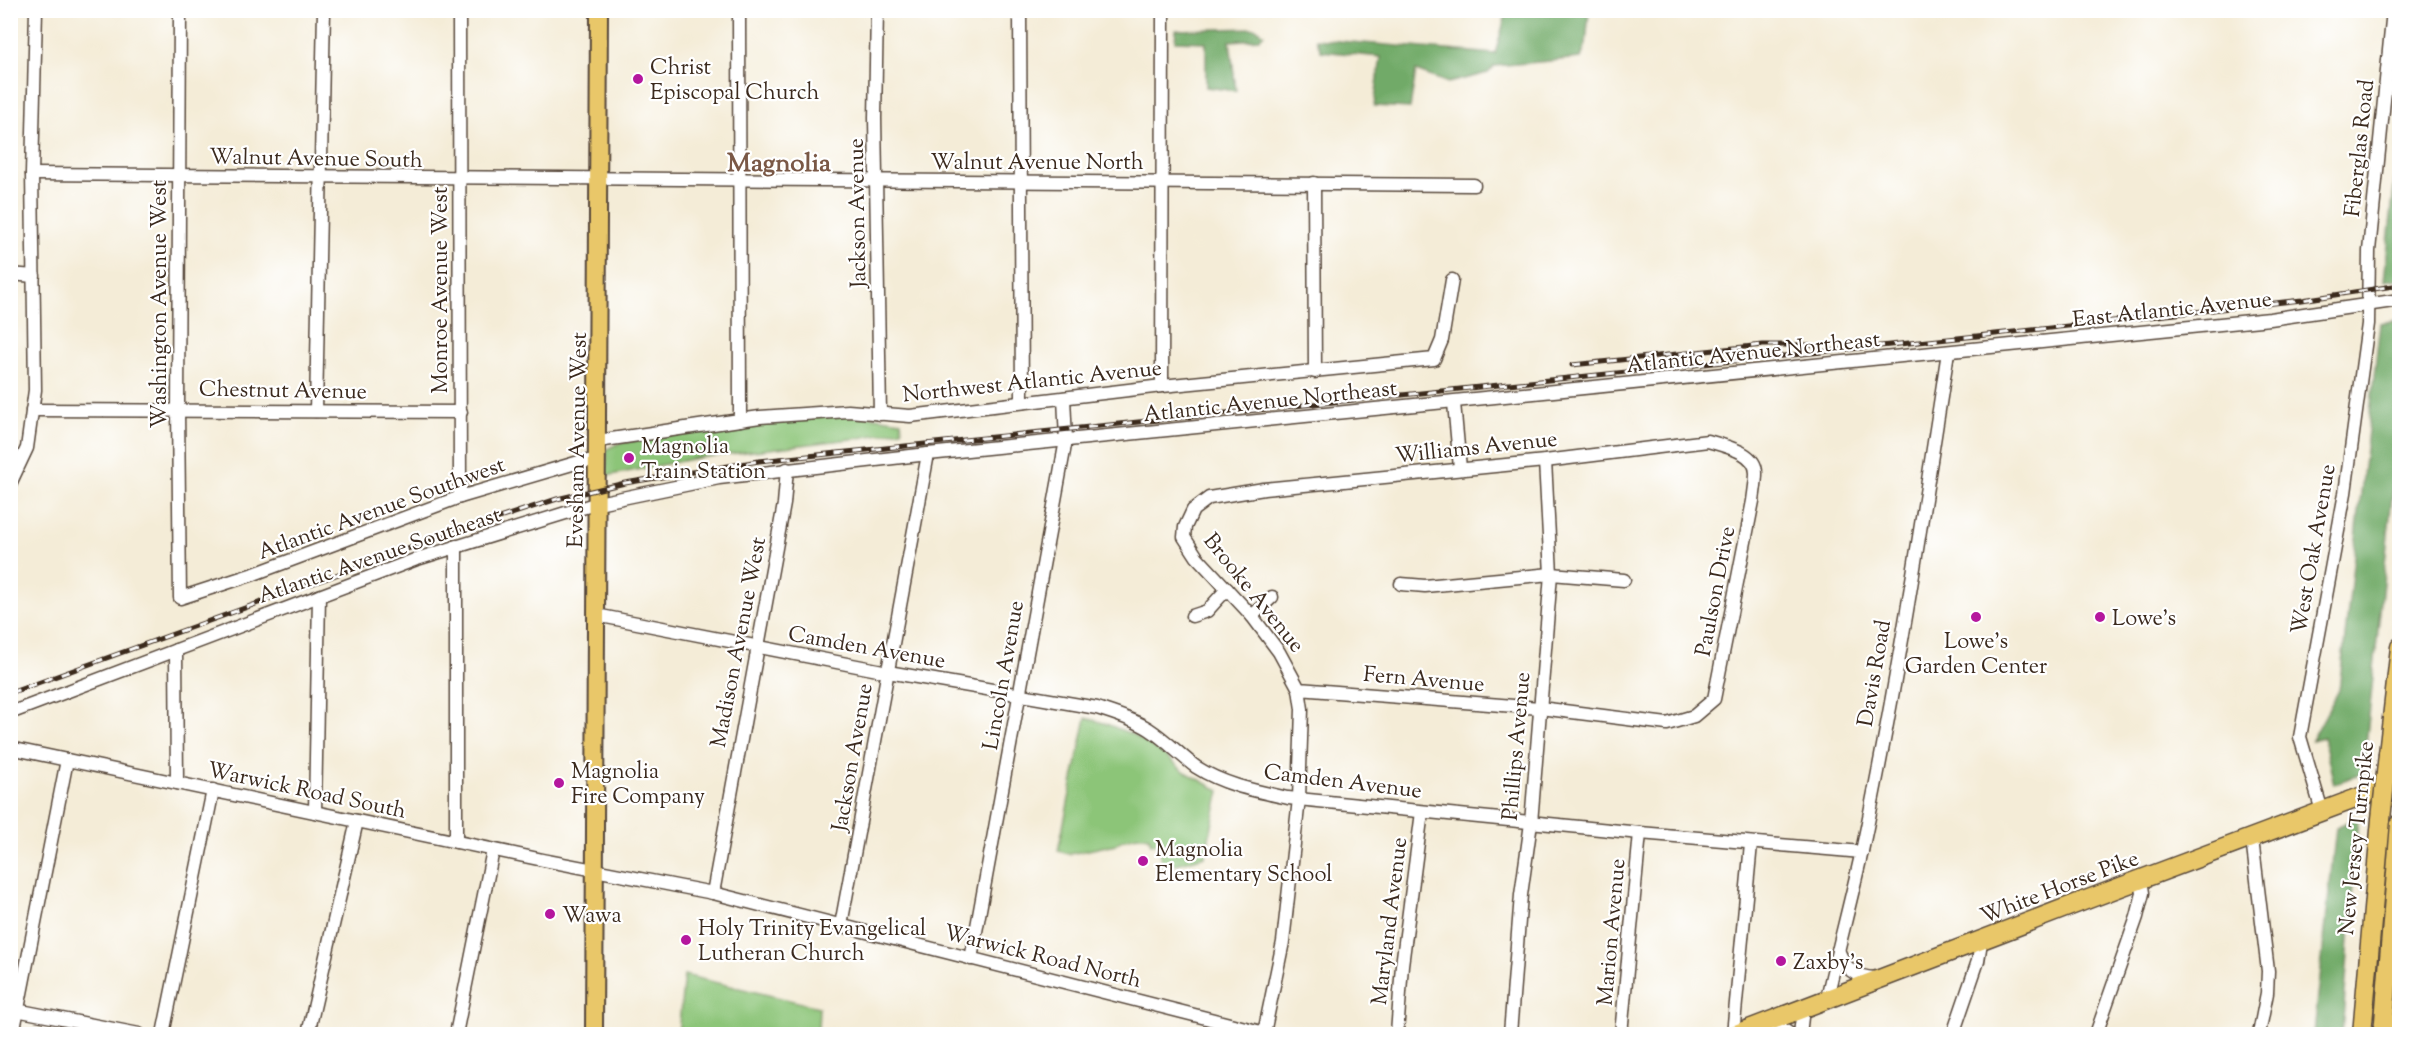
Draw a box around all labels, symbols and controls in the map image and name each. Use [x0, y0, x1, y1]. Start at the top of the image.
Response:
place label: Christ Episcopal Church [650, 53, 820, 110]
marker: Christ Episcopal Church [631, 72, 645, 86]
street label: Fiberglas Road [2338, 78, 2384, 219]
street label: Jackson Avenue [842, 138, 876, 289]
street label: Walnut Avenue South [209, 142, 423, 178]
district label: Magnolia [727, 146, 831, 183]
street label: Walnut Avenue North [930, 148, 1144, 180]
street label: Washington Avenue West [145, 179, 177, 428]
street label: Monroe Avenue West [426, 186, 458, 393]
street label: East Atlantic Avenue [2071, 285, 2274, 337]
street label: Atlantic Avenue Northeast [1625, 325, 1882, 383]
street label: Evesham Avenue West [561, 331, 597, 548]
street label: Northwest Atlantic Avenue [901, 353, 1164, 413]
street label: Atlantic Avenue Northeast [1142, 374, 1399, 432]
street label: Chestnut Avenue [199, 375, 367, 409]
street label: Williams Avenue [1394, 425, 1559, 473]
place label: Magnolia Train Station [641, 432, 766, 489]
street label: Atlantic Avenue Southwest [254, 450, 511, 569]
marker: Magnolia Train Station [622, 451, 636, 465]
street label: West Oak Avenue [2284, 462, 2346, 637]
street label: Atlantic Avenue Southeast [254, 500, 506, 614]
street label: Paulson Drive [1689, 524, 1745, 659]
street label: Brooke Avenue [1194, 527, 1311, 661]
street label: Madison Avenue West [704, 534, 776, 751]
street label: Lincoln Avenue [976, 598, 1034, 753]
place label: Lowe's [2112, 604, 2176, 636]
marker: Lowe's Garden Center [1969, 610, 1983, 624]
marker: Lowe's [2093, 610, 2107, 624]
street label: Davis Road [1851, 618, 1901, 729]
street label: Camden Avenue [785, 619, 948, 679]
place label: Lowe's Garden Center [1905, 627, 2047, 684]
street label: Fern Avenue [1362, 660, 1486, 702]
street label: Phillips Avenue [1496, 671, 1540, 822]
street label: Jackson Avenue [825, 681, 883, 835]
street label: New Jersey Turnpike [2332, 740, 2384, 937]
street label: Warwick Road South [204, 755, 409, 829]
place label: Magnolia Fire Company [571, 757, 705, 814]
street label: Camden Avenue [1262, 757, 1424, 809]
marker: Magnolia Fire Company [552, 776, 566, 790]
place label: Magnolia Elementary School [1155, 835, 1332, 892]
street label: Maryland Avenue [1365, 836, 1417, 1007]
street label: White Horse Pike [1976, 844, 2144, 934]
marker: Magnolia Elementary School [1136, 854, 1150, 868]
street label: Marion Avenue [1591, 857, 1635, 1007]
place label: Wawa [562, 901, 622, 933]
marker: Wawa [543, 907, 557, 921]
place label: Holy Trinity Evangelical Lutheran Church [698, 914, 926, 971]
street label: Warwick Road North [940, 918, 1144, 998]
marker: Holy Trinity Evangelical Lutheran Church [679, 933, 693, 947]
place label: Zaxby's [1793, 948, 1864, 980]
marker: Zaxby's [1774, 954, 1788, 968]

